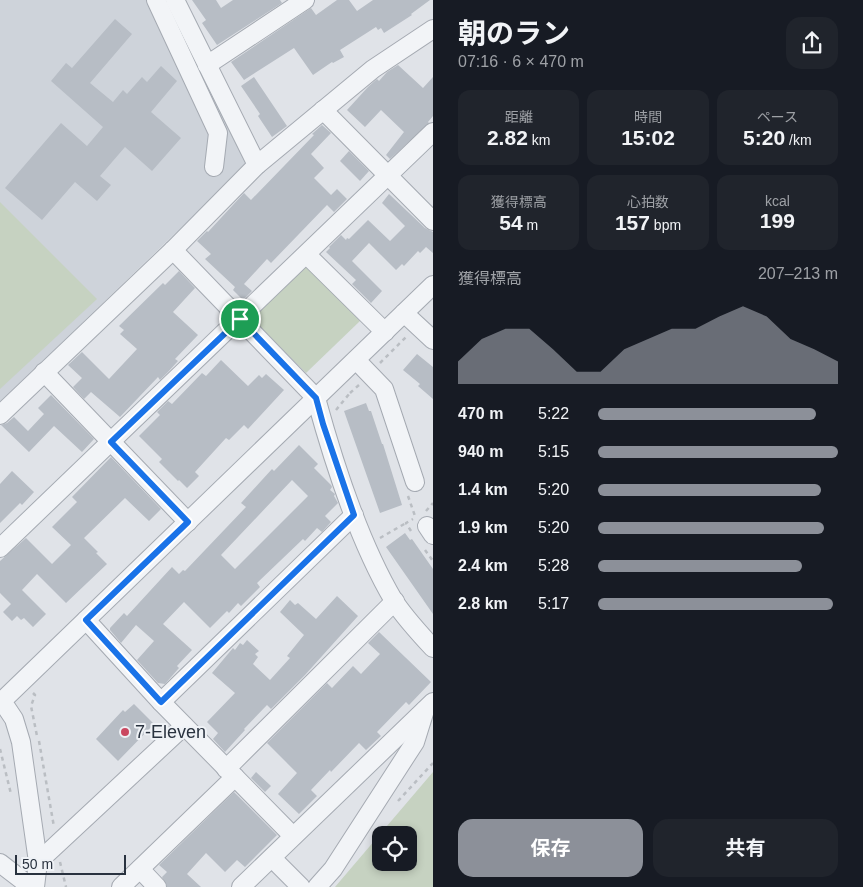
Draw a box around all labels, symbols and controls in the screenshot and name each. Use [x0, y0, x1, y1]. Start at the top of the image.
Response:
button: share [786, 17, 838, 69]
text: 朝のラン [458, 18, 570, 49]
text: 07:16 · 6 × 470 m [458, 53, 584, 70]
text: 距離 [505, 109, 533, 125]
text: 時間 [634, 109, 662, 125]
text: ペース [757, 109, 798, 125]
text: 2.82 [487, 126, 528, 149]
text: 15:02 [621, 126, 675, 149]
text: 5:20 [743, 126, 785, 149]
text: km [528, 132, 550, 148]
text: /km [785, 132, 812, 148]
text: kcal [765, 193, 790, 209]
text: 獲得標高 [491, 194, 547, 210]
text: 心拍数 [627, 194, 669, 210]
text: 199 [760, 209, 795, 232]
text: 54 [499, 211, 523, 234]
text: 157 [615, 211, 650, 234]
text: m [523, 217, 538, 233]
text: bpm [650, 217, 681, 233]
text: 207–213 m [758, 265, 838, 282]
text: 獲得標高 [458, 270, 522, 287]
pin [219, 298, 261, 340]
icon: arrive [226, 305, 254, 333]
text: 470 m [458, 405, 503, 422]
text: 5:22 [538, 405, 569, 422]
text: 940 m [458, 443, 503, 460]
text: 5:15 [538, 443, 569, 460]
text: 1.4 km [458, 481, 508, 498]
text: 5:20 [538, 481, 569, 498]
text: 1.9 km [458, 519, 508, 536]
text: 5:20 [538, 519, 569, 536]
text: 2.4 km [458, 557, 508, 574]
text: 5:28 [538, 557, 569, 574]
text: 2.8 km [458, 595, 508, 612]
text: 5:17 [538, 595, 569, 612]
place label: 7-Eleven [135, 722, 206, 742]
marker: 7-Eleven [119, 726, 131, 738]
button: 保存 [458, 819, 643, 877]
button: 共有 [653, 819, 838, 877]
map controls [372, 826, 417, 871]
button: locate [372, 826, 417, 871]
scale bar [15, 852, 126, 875]
text: 50 m [22, 856, 53, 872]

